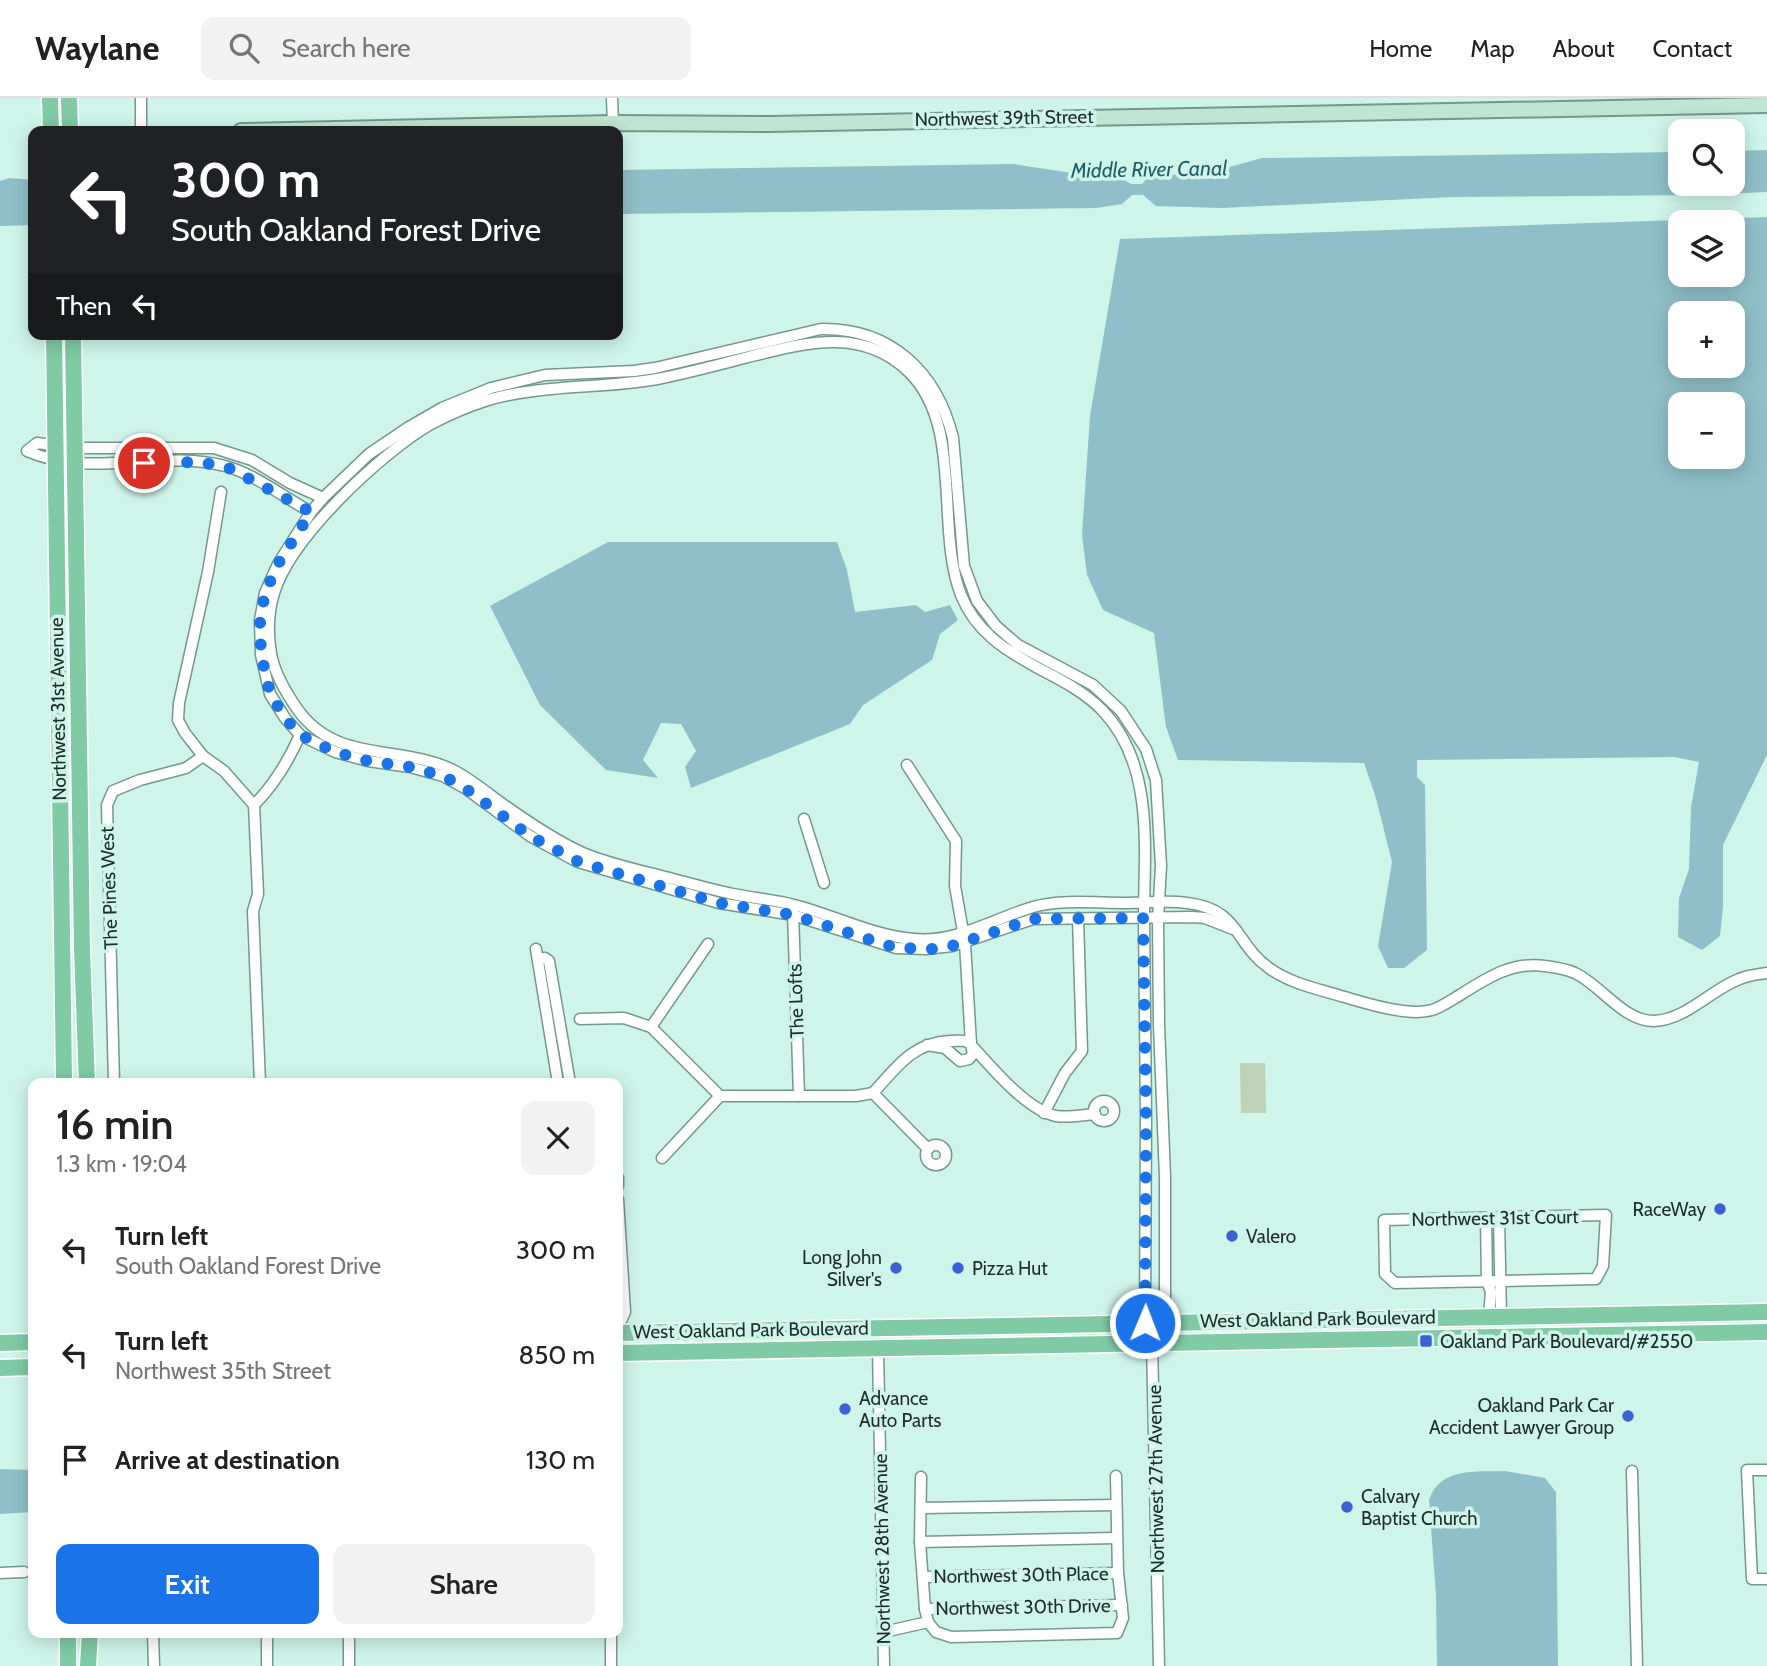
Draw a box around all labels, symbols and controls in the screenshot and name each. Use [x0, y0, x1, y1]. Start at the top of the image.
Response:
search box [201, 17, 691, 80]
text: Waylane [35, 28, 159, 68]
icon: search [225, 29, 263, 67]
text: Search here [281, 32, 411, 64]
text: Home [1369, 34, 1432, 63]
text: Map [1470, 34, 1515, 63]
text: About [1553, 34, 1615, 63]
text: Contact [1653, 34, 1732, 63]
street label: Northwest 39th Street [914, 105, 1094, 131]
map controls [1668, 119, 1745, 469]
button: search [1668, 119, 1745, 196]
text: 300 m [171, 150, 320, 209]
icon: left [56, 154, 147, 245]
water label: Middle River Canal [1070, 155, 1228, 183]
text: South Oakland Forest Drive [171, 210, 541, 249]
button: layers [1668, 210, 1745, 287]
icon: left [126, 287, 164, 325]
text: Then [56, 290, 112, 322]
button: + [1668, 301, 1745, 378]
button: − [1668, 392, 1745, 469]
pin [114, 433, 174, 493]
icon: arrive [125, 444, 163, 482]
street label: Northwest 31st Avenue [45, 617, 71, 801]
street label: The Pines West [95, 826, 123, 950]
street label: The Lofts [783, 963, 809, 1039]
text: 16 min [56, 1098, 174, 1150]
button: close [521, 1101, 595, 1175]
text: 1.3 km · 19:04 [56, 1150, 187, 1178]
place label: RaceWay [1633, 1198, 1706, 1221]
marker: RaceWay [1712, 1201, 1728, 1217]
street label: Northwest 31st Court [1411, 1205, 1579, 1231]
text: Turn left [115, 1220, 208, 1252]
place label: Valero [1246, 1225, 1296, 1248]
marker: Valero [1224, 1228, 1240, 1244]
icon: left [56, 1231, 94, 1269]
text: 300 m [516, 1234, 595, 1266]
place label: Long John Silver's [802, 1246, 882, 1291]
text: South Oakland Forest Drive [115, 1252, 381, 1280]
place label: Pizza Hut [972, 1257, 1048, 1280]
marker: Long John Silver's [888, 1260, 904, 1276]
marker: Pizza Hut [950, 1260, 966, 1276]
position arrow [1108, 1286, 1182, 1360]
street label: West Oakland Park Boulevard [1200, 1305, 1436, 1333]
street label: West Oakland Park Boulevard [633, 1316, 869, 1344]
text: Turn left [115, 1325, 208, 1357]
place label: Oakland Park Boulevard/#2550 [1440, 1330, 1693, 1353]
marker: Oakland Park Boulevard/#2550 [1418, 1333, 1434, 1349]
icon: left [56, 1336, 94, 1374]
text: 850 m [518, 1339, 595, 1371]
text: Northwest 35th Street [115, 1357, 331, 1385]
street label: Northwest 27th Avenue [1143, 1384, 1169, 1574]
place label: Advance Auto Parts [859, 1387, 942, 1432]
place label: Oakland Park Car Accident Lawyer Group [1429, 1394, 1614, 1439]
marker: Advance Auto Parts [837, 1401, 853, 1417]
marker: Oakland Park Car Accident Lawyer Group [1620, 1408, 1636, 1424]
icon: arrive [56, 1441, 94, 1479]
text: Arrive at destination [115, 1444, 340, 1476]
text: 130 m [526, 1444, 595, 1476]
street label: Northwest 28th Avenue [869, 1453, 895, 1645]
place label: Calvary Baptist Church [1361, 1485, 1478, 1530]
marker: Calvary Baptist Church [1339, 1499, 1355, 1515]
button: Exit [56, 1544, 319, 1624]
button: Share [333, 1544, 595, 1624]
street label: Northwest 30th Place [933, 1562, 1109, 1588]
street label: Northwest 30th Drive [935, 1594, 1111, 1620]

